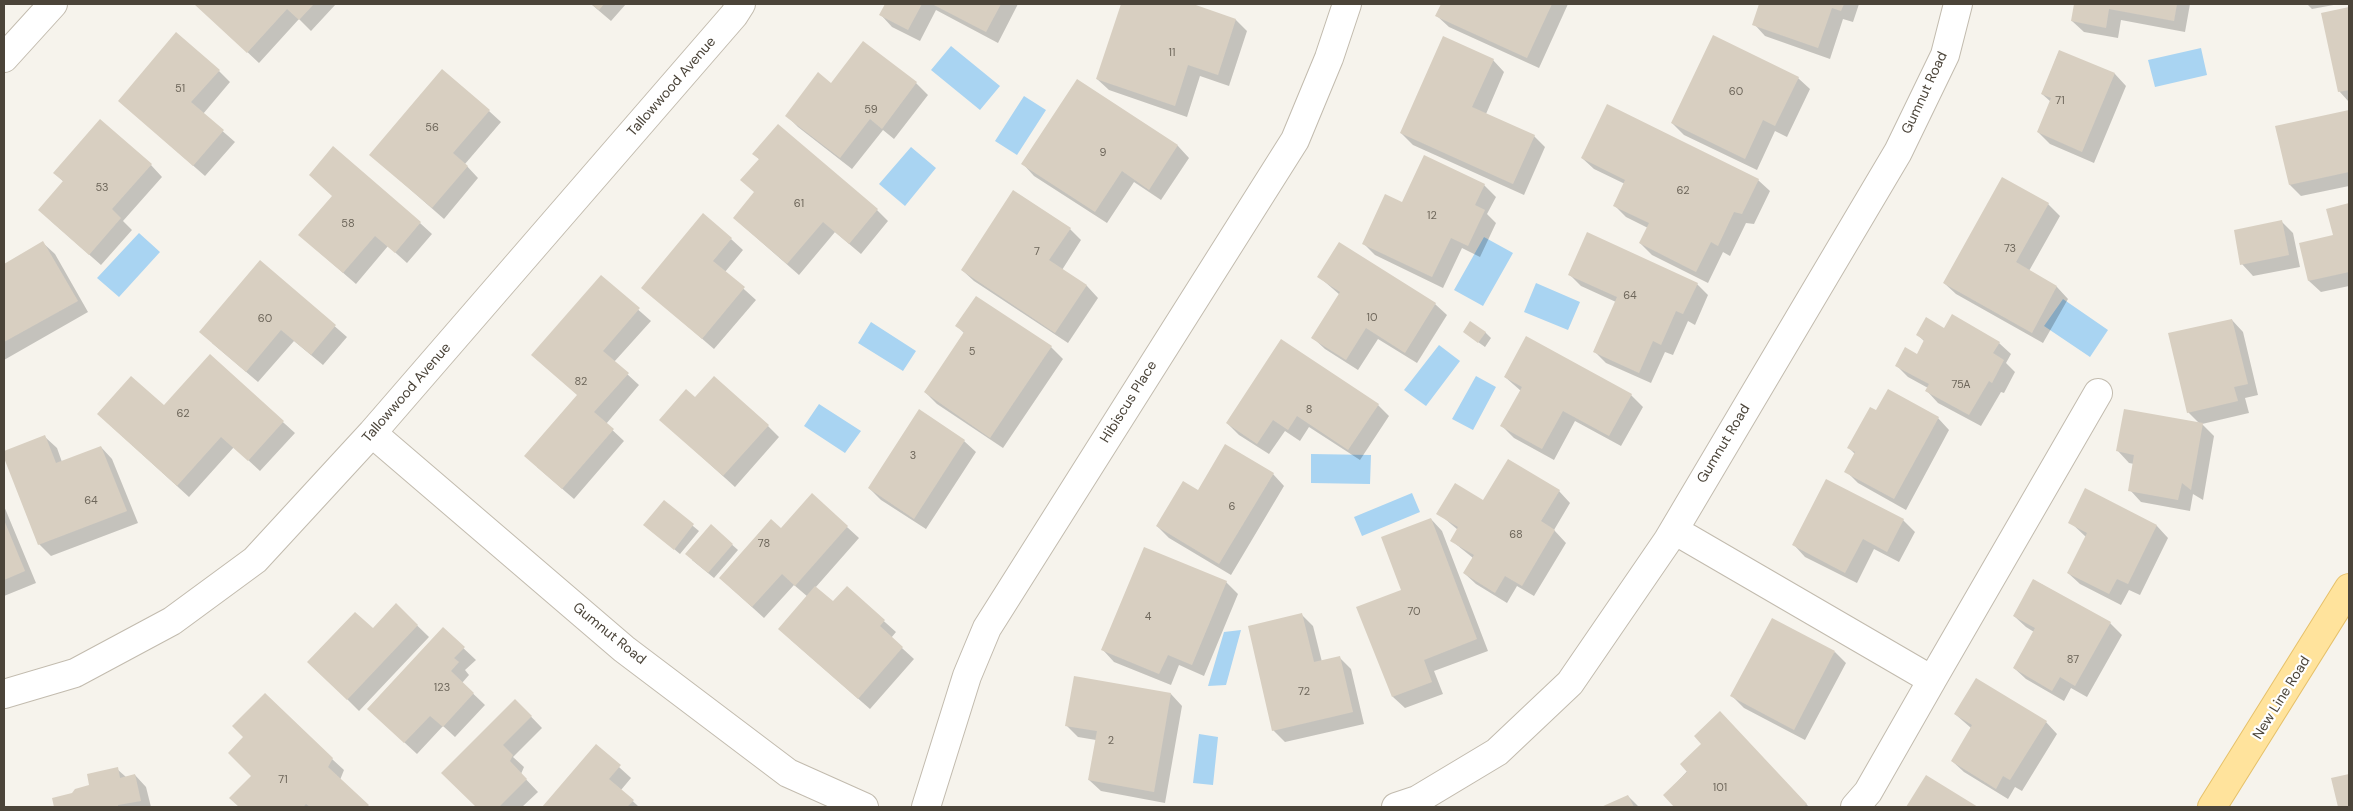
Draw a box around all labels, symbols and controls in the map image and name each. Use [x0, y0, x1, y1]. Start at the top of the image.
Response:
street label: Tallowwood Avenue [624, 34, 720, 140]
house number: 11 [1169, 46, 1175, 60]
street label: Gumnut Road [1899, 49, 1951, 137]
house number: 51 [175, 82, 185, 96]
house number: 60 [1729, 85, 1743, 99]
house number: 71 [2055, 94, 2065, 108]
house number: 59 [864, 103, 878, 117]
house number: 56 [425, 121, 439, 135]
house number: 9 [1100, 146, 1106, 160]
house number: 53 [95, 181, 109, 195]
house number: 62 [1677, 184, 1689, 198]
house number: 61 [794, 197, 804, 211]
house number: 12 [1427, 209, 1437, 223]
house number: 58 [341, 217, 355, 231]
house number: 73 [2004, 242, 2016, 256]
house number: 7 [1034, 245, 1040, 259]
house number: 64 [1623, 289, 1637, 303]
house number: 10 [1367, 311, 1377, 325]
house number: 60 [258, 312, 272, 326]
street label: Tallowwood Avenue [359, 340, 455, 446]
house number: 5 [969, 345, 975, 359]
street label: Hibiscus Place [1097, 358, 1161, 446]
house number: 82 [575, 375, 587, 389]
house number: 75A [1951, 378, 1971, 392]
street label: Gumnut Road [1694, 402, 1754, 486]
house number: 8 [1306, 403, 1312, 417]
house number: 62 [177, 407, 189, 421]
house number: 3 [910, 449, 916, 463]
house number: 64 [84, 494, 98, 508]
house number: 6 [1229, 500, 1235, 514]
house number: 68 [1509, 528, 1523, 542]
house number: 78 [758, 537, 770, 551]
street label: Gumnut Road [569, 599, 649, 669]
house number: 70 [1407, 605, 1421, 619]
house number: 4 [1145, 610, 1151, 624]
house number: 87 [2067, 653, 2079, 667]
street label: New Line Road [2250, 653, 2314, 743]
house number: 123 [434, 681, 450, 695]
house number: 72 [1298, 685, 1310, 699]
house number: 2 [1108, 734, 1114, 748]
house number: 71 [278, 773, 288, 787]
house number: 101 [1713, 781, 1727, 795]

